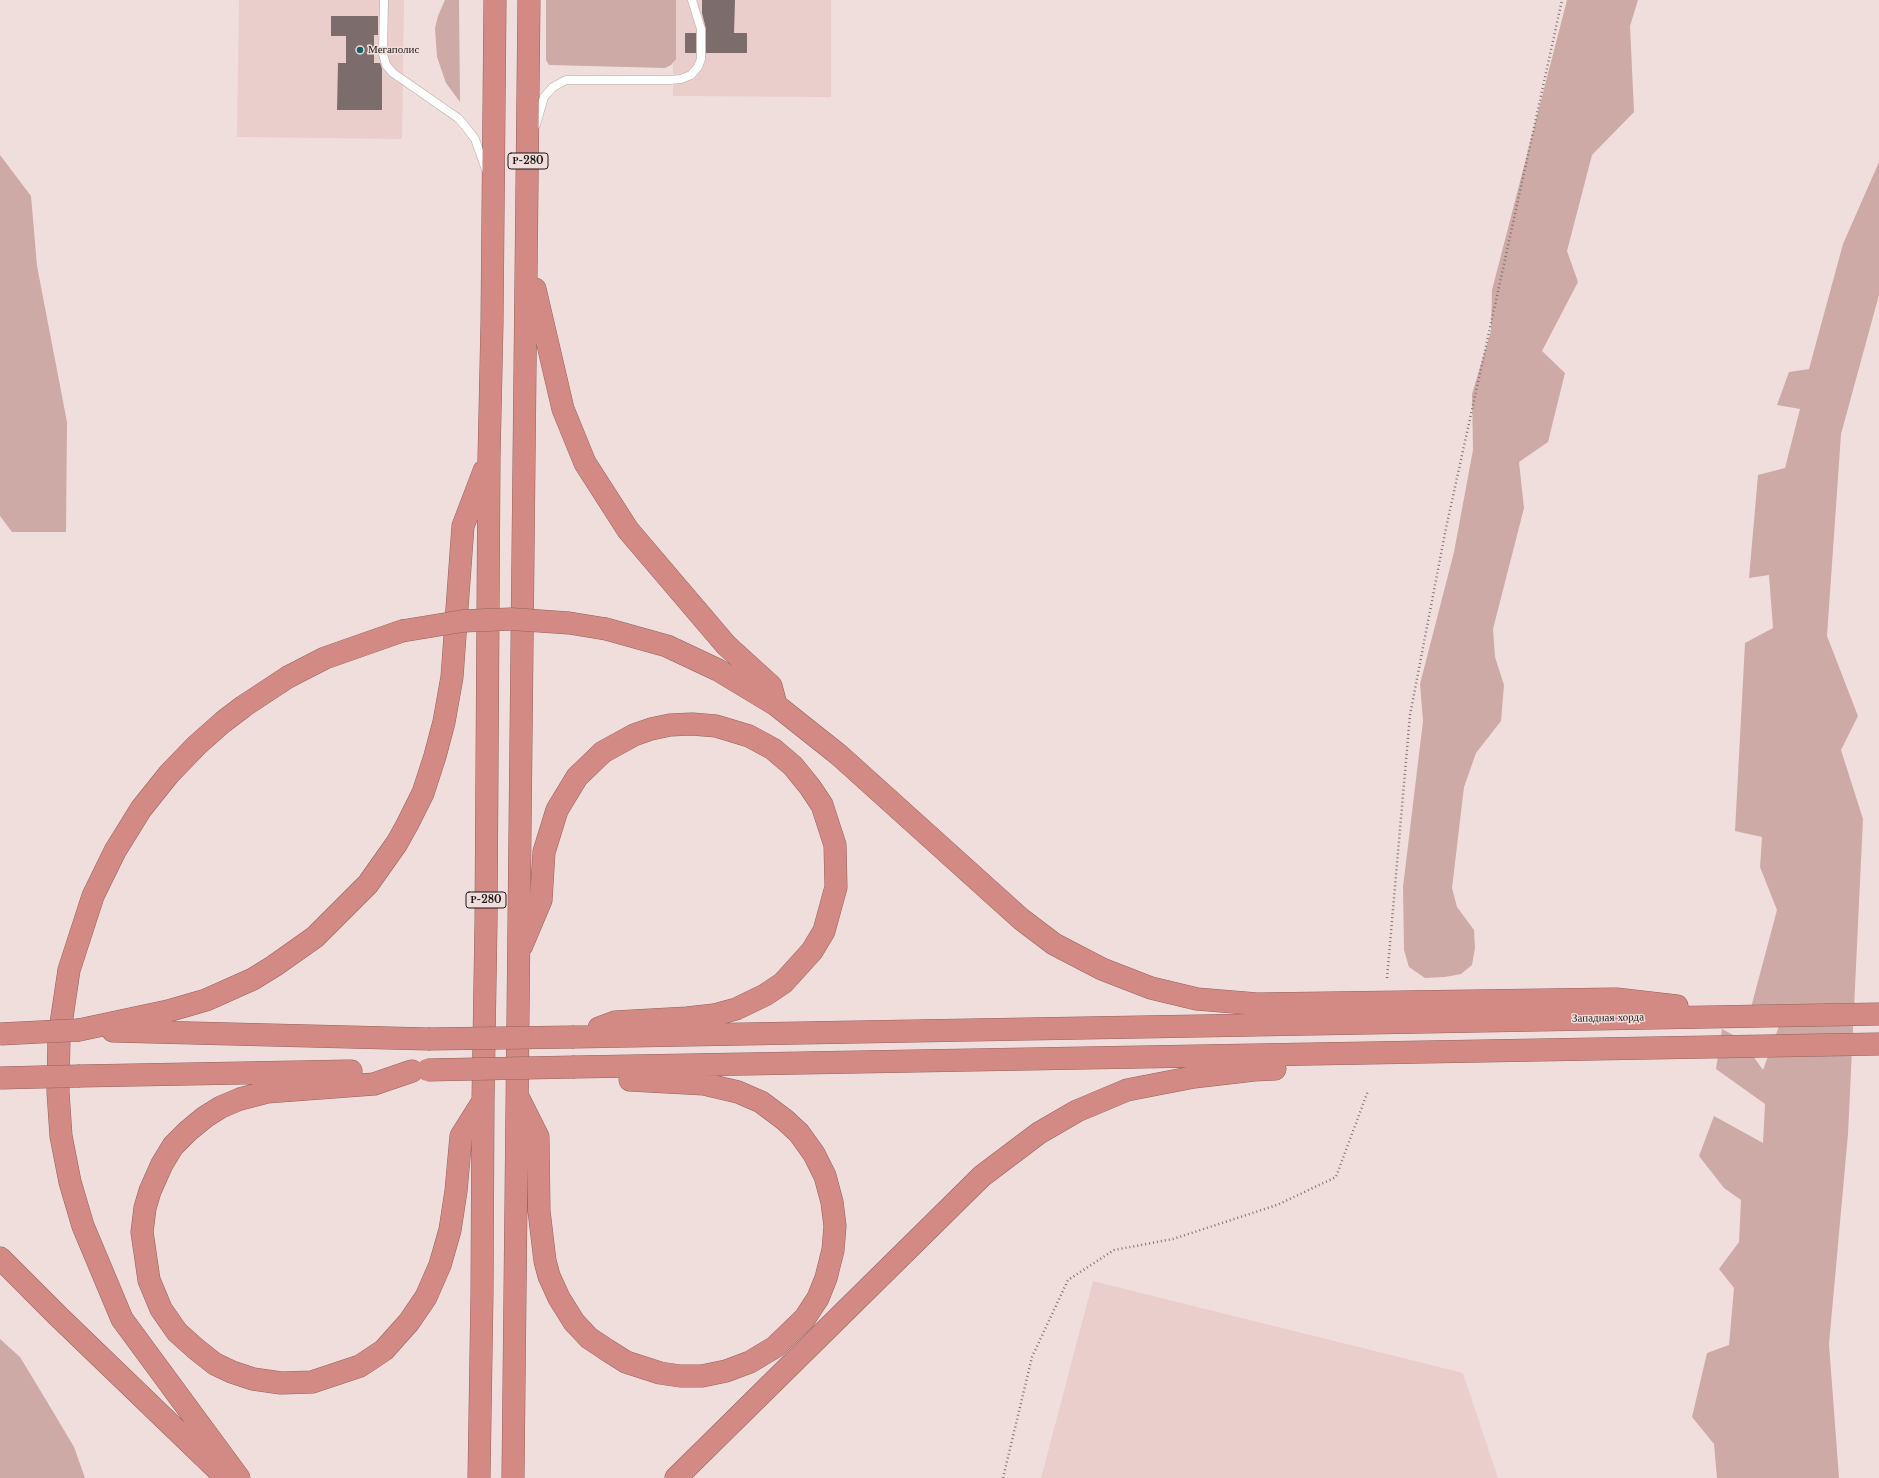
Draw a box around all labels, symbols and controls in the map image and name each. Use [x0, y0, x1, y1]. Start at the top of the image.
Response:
place label: Мегаполис [368, 43, 419, 57]
marker: Мегаполис [355, 45, 365, 55]
road number: Р-280 [508, 153, 548, 169]
road number: Р-280 [466, 892, 506, 908]
street label: Западная хорда [1572, 1011, 1644, 1025]

